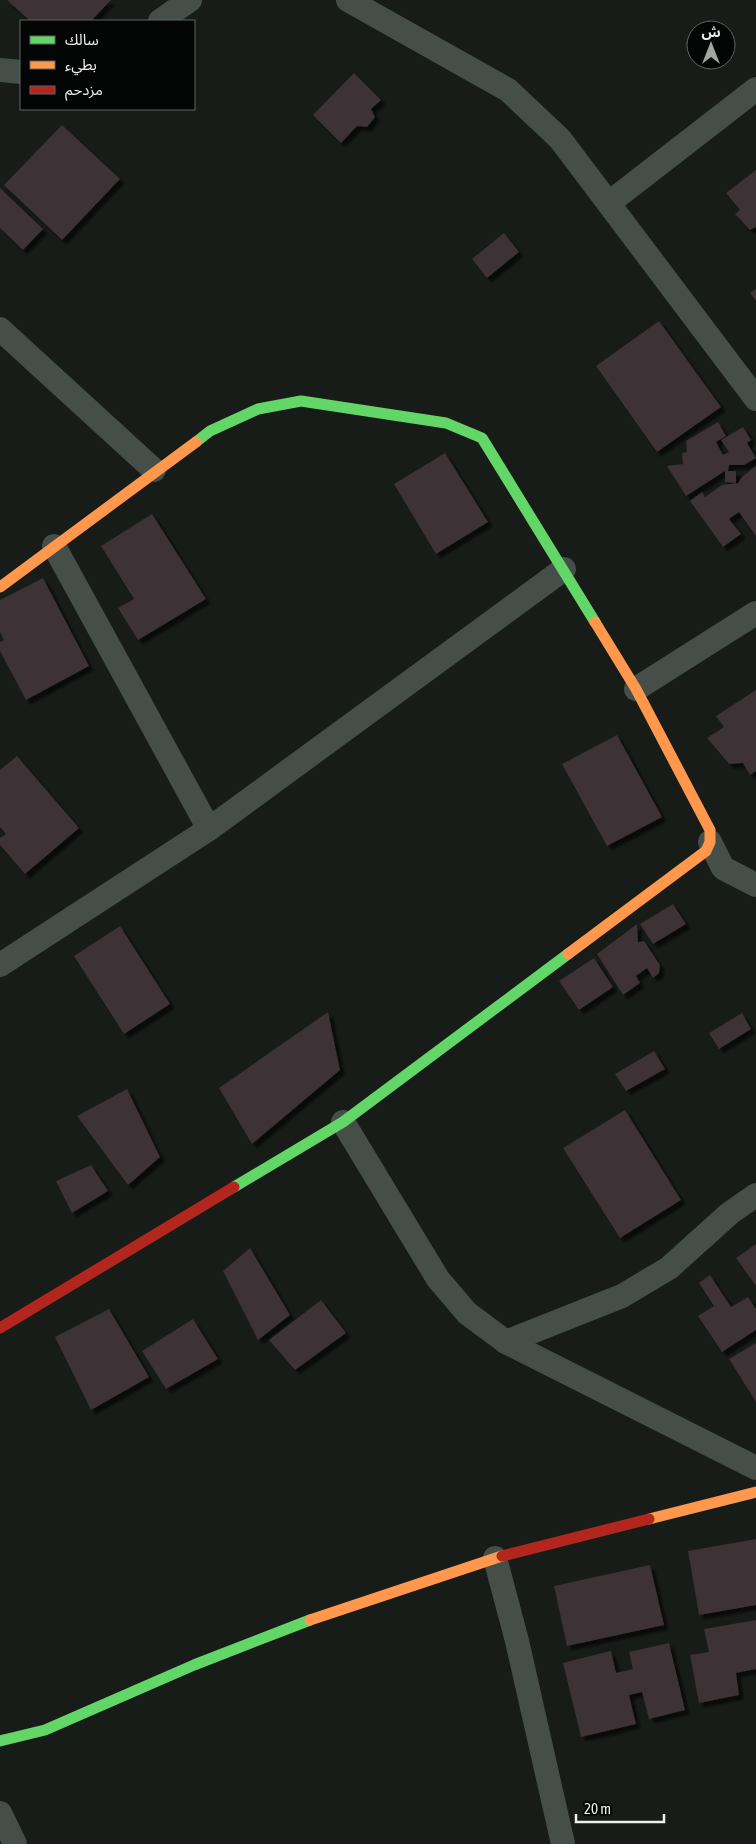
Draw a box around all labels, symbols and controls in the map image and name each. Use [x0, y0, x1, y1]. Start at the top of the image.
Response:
legend [20, 20, 195, 110]
north arrow [686, 20, 736, 70]
text: ش [701, 24, 721, 40]
text: سالك [65, 31, 99, 48]
text: بطيء [65, 56, 97, 76]
text: مزدحم [65, 81, 103, 101]
scale bar [576, 1792, 664, 1824]
text: 20 m [584, 1800, 611, 1817]

